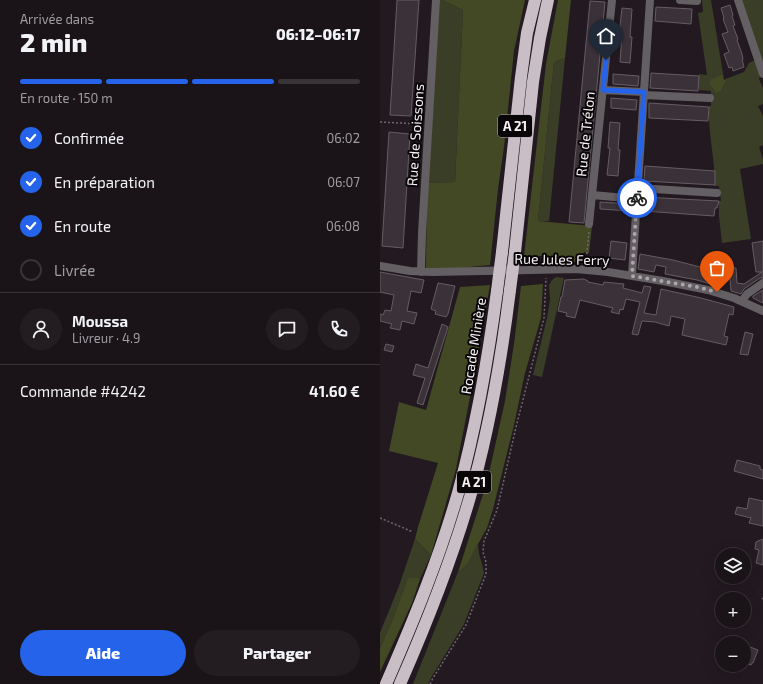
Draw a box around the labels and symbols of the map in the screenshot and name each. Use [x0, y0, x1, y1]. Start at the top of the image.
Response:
pin [589, 19, 623, 60]
street label: Rue de Soissons [403, 83, 427, 187]
street label: Rue de Trélon [572, 91, 598, 177]
road number: A 21 [498, 115, 532, 137]
courier [617, 178, 657, 218]
street label: Rue Jules Ferry [514, 250, 610, 268]
pin [700, 251, 734, 292]
street label: Rocade Minière [457, 296, 489, 396]
road number: A 21 [457, 471, 491, 493]

